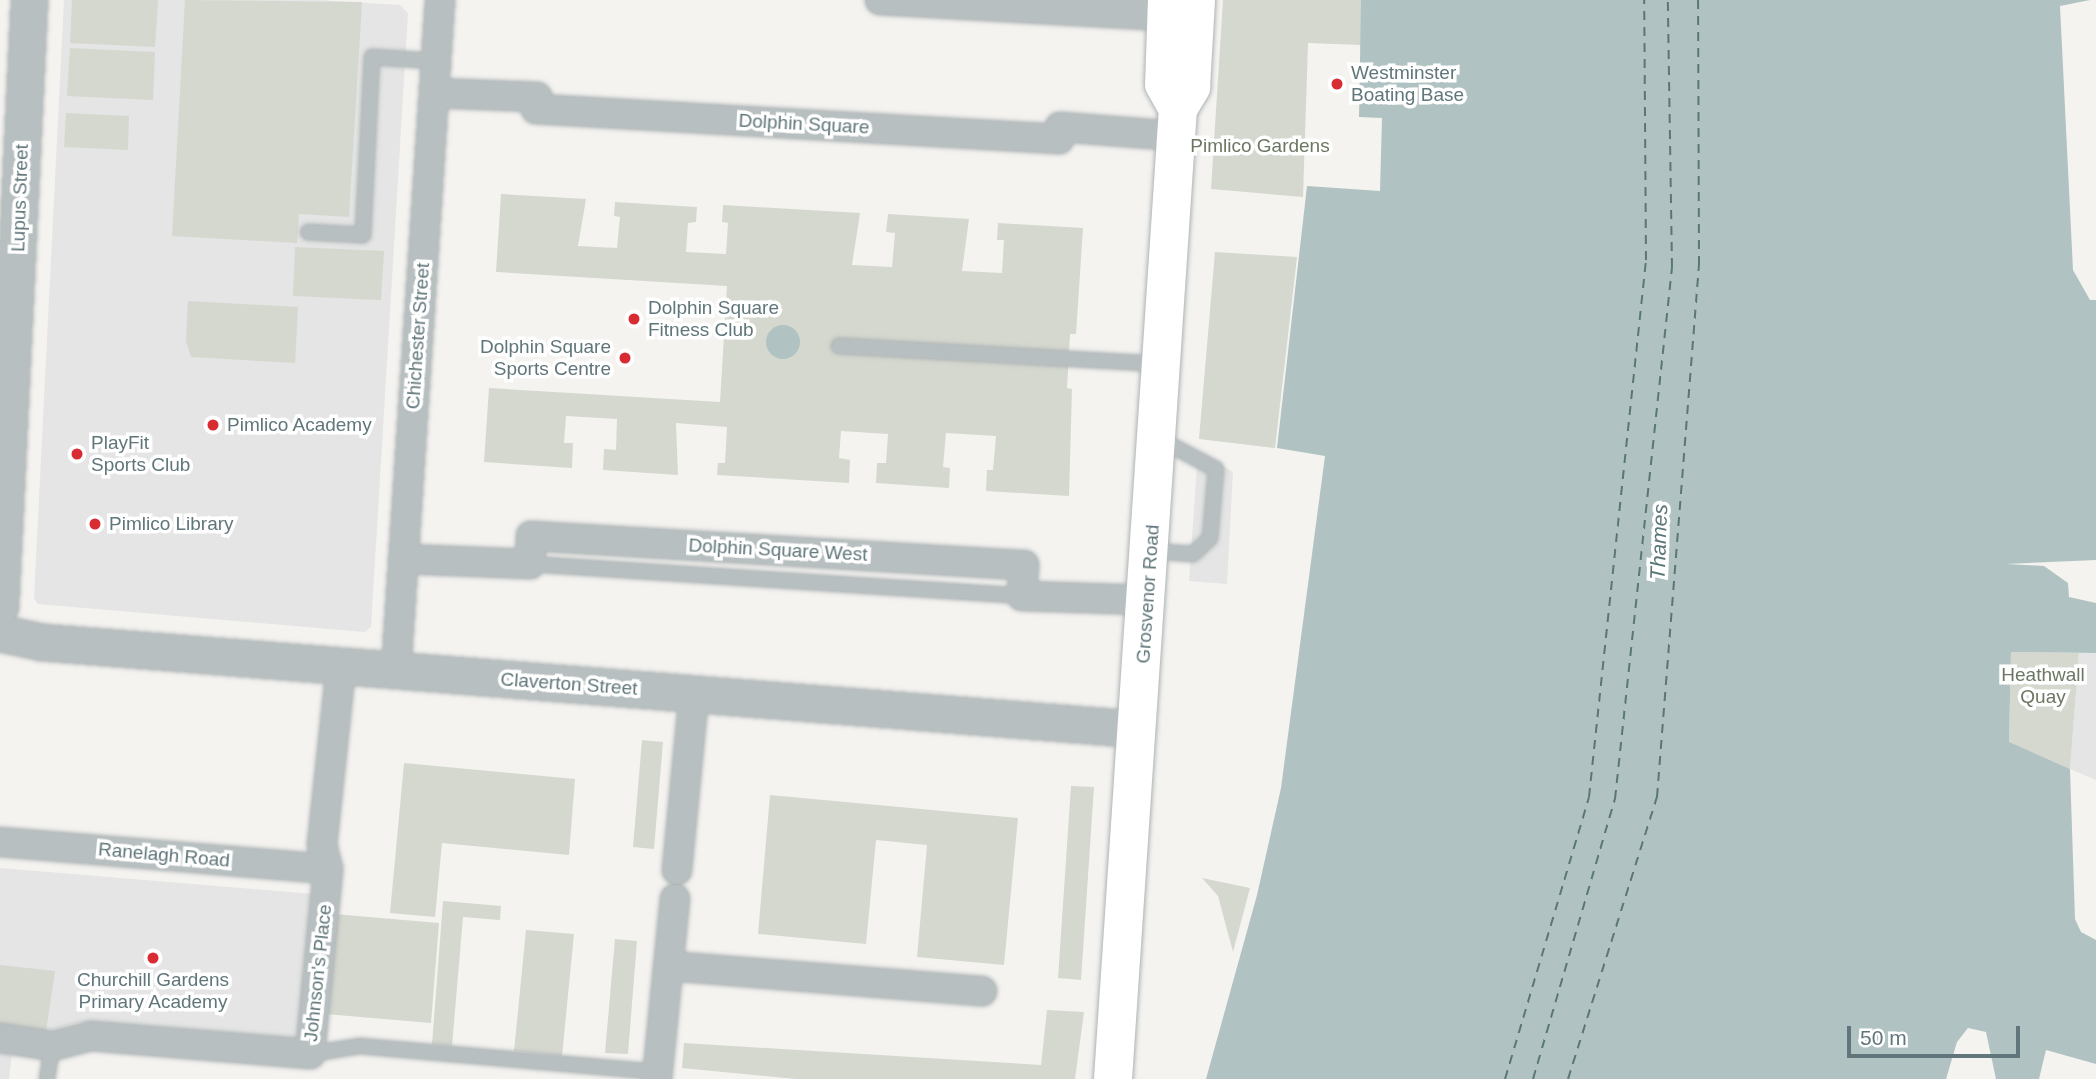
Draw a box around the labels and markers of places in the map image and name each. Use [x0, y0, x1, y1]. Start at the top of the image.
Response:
place label: Westminster Boating Base [1351, 62, 1464, 106]
marker: Westminster Boating Base [1329, 76, 1345, 92]
place label: Dolphin Square Fitness Club [648, 297, 779, 341]
marker: Dolphin Square Fitness Club [626, 311, 642, 327]
place label: Dolphin Square Sports Centre [480, 336, 611, 380]
marker: Dolphin Square Sports Centre [617, 350, 633, 366]
place label: Pimlico Academy [227, 414, 373, 436]
marker: Pimlico Academy [205, 417, 221, 433]
place label: PlayFit Sports Club [91, 432, 190, 476]
marker: PlayFit Sports Club [69, 446, 85, 462]
place label: Pimlico Library [109, 513, 234, 535]
marker: Pimlico Library [87, 516, 103, 532]
marker: Churchill Gardens Primary Academy [145, 950, 161, 966]
place label: Churchill Gardens Primary Academy [77, 969, 229, 1013]

